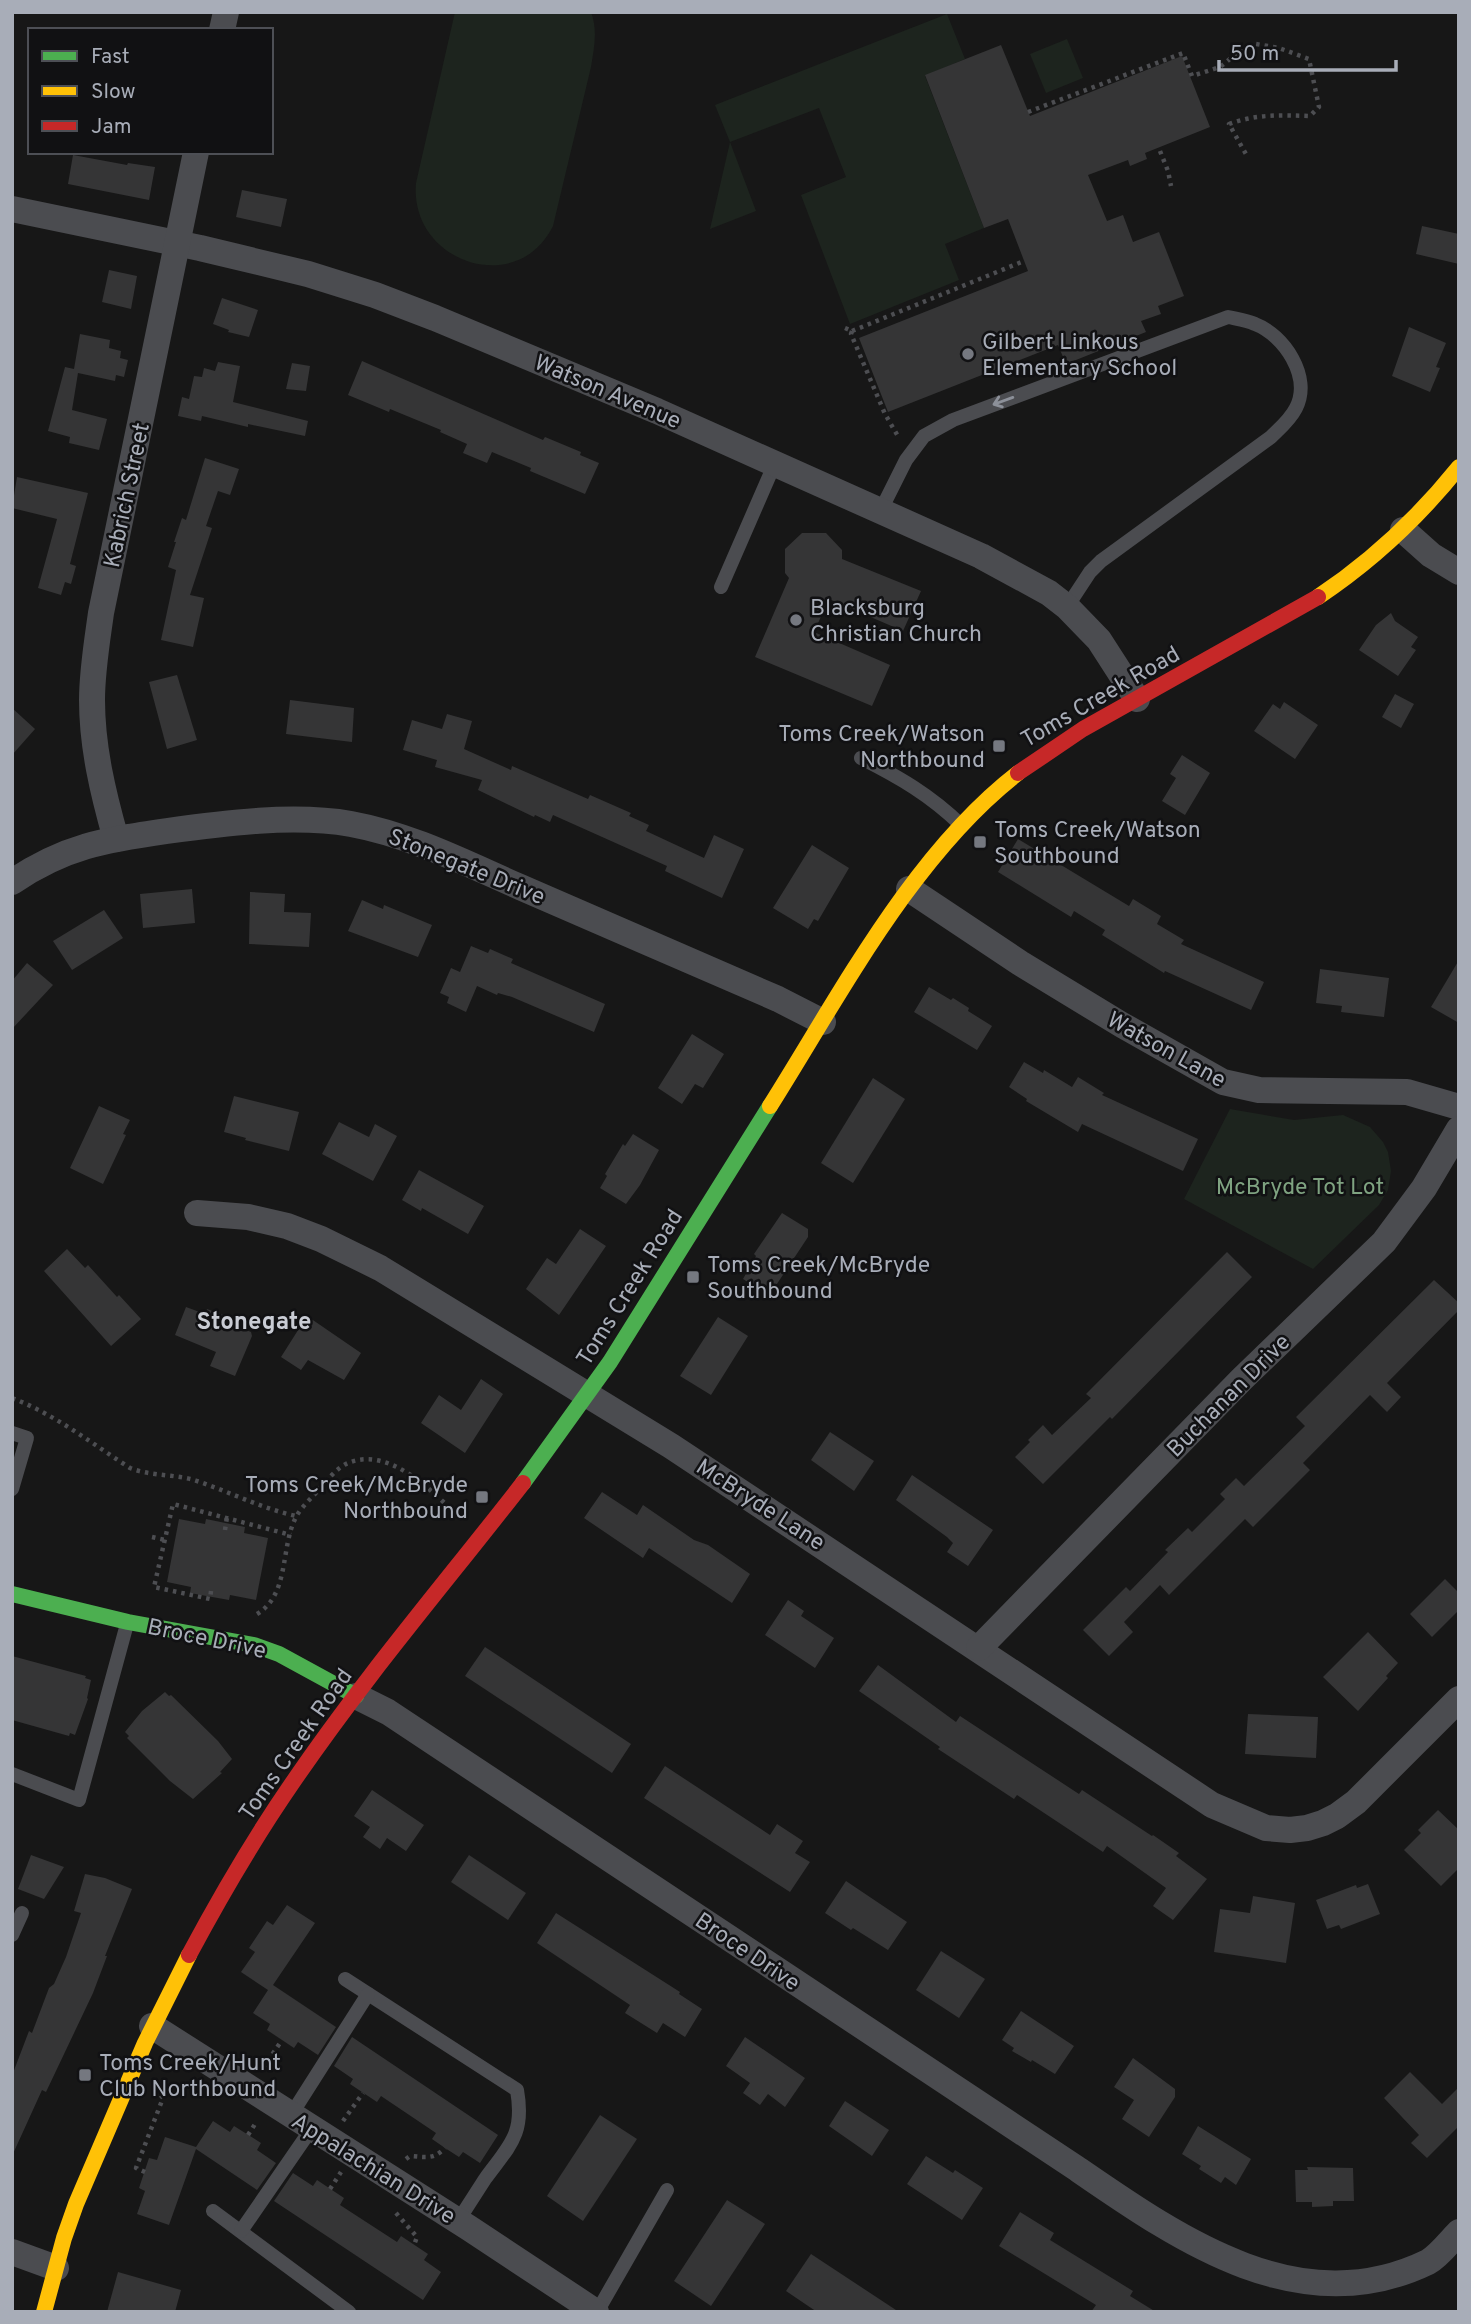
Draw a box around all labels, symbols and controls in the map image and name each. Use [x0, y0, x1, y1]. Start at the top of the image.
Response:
legend [28, 28, 273, 154]
scale bar [1219, 28, 1396, 72]
text: 50 m [1230, 41, 1279, 68]
text: Fast [91, 44, 130, 71]
text: Slow [91, 79, 136, 106]
text: Jam [91, 114, 132, 141]
place label: Gilbert Linkous Elementary School [982, 329, 1177, 384]
marker: Gilbert Linkous Elementary School [960, 346, 976, 362]
street label: Watson Avenue [529, 349, 685, 437]
one-way arrow [992, 396, 1014, 408]
street label: Kabrich Street [99, 420, 158, 571]
place label: Blacksburg Christian Church [810, 595, 982, 650]
marker: Blacksburg Christian Church [788, 612, 804, 628]
street label: Toms Creek Road [1016, 641, 1186, 755]
place label: Toms Creek/Watson Northbound [778, 721, 985, 776]
marker: Toms Creek/Watson Northbound [991, 738, 1007, 754]
place label: Toms Creek/Watson Southbound [994, 817, 1201, 872]
street label: Stonegate Drive [383, 824, 549, 913]
marker: Toms Creek/Watson Southbound [972, 834, 988, 850]
street label: Watson Lane [1101, 1007, 1230, 1096]
park label: McBryde Tot Lot [1216, 1174, 1384, 1203]
street label: Toms Creek Road [571, 1205, 691, 1372]
place label: Toms Creek/McBryde Southbound [707, 1252, 930, 1307]
marker: Toms Creek/McBryde Southbound [685, 1269, 701, 1285]
district label: Stonegate [197, 1308, 311, 1338]
street label: Buchanan Drive [1162, 1329, 1298, 1465]
street label: McBryde Lane [690, 1454, 830, 1559]
place label: Toms Creek/McBryde Northbound [245, 1472, 468, 1527]
marker: Toms Creek/McBryde Northbound [474, 1489, 490, 1505]
street label: Broce Drive [144, 1614, 268, 1667]
street label: Toms Creek Road [234, 1664, 360, 1827]
street label: Broce Drive [688, 1907, 805, 1999]
place label: Toms Creek/Hunt Club Northbound [99, 2050, 281, 2105]
marker: Toms Creek/Hunt Club Northbound [77, 2067, 93, 2083]
street label: Appalachian Drive [285, 2108, 460, 2232]

